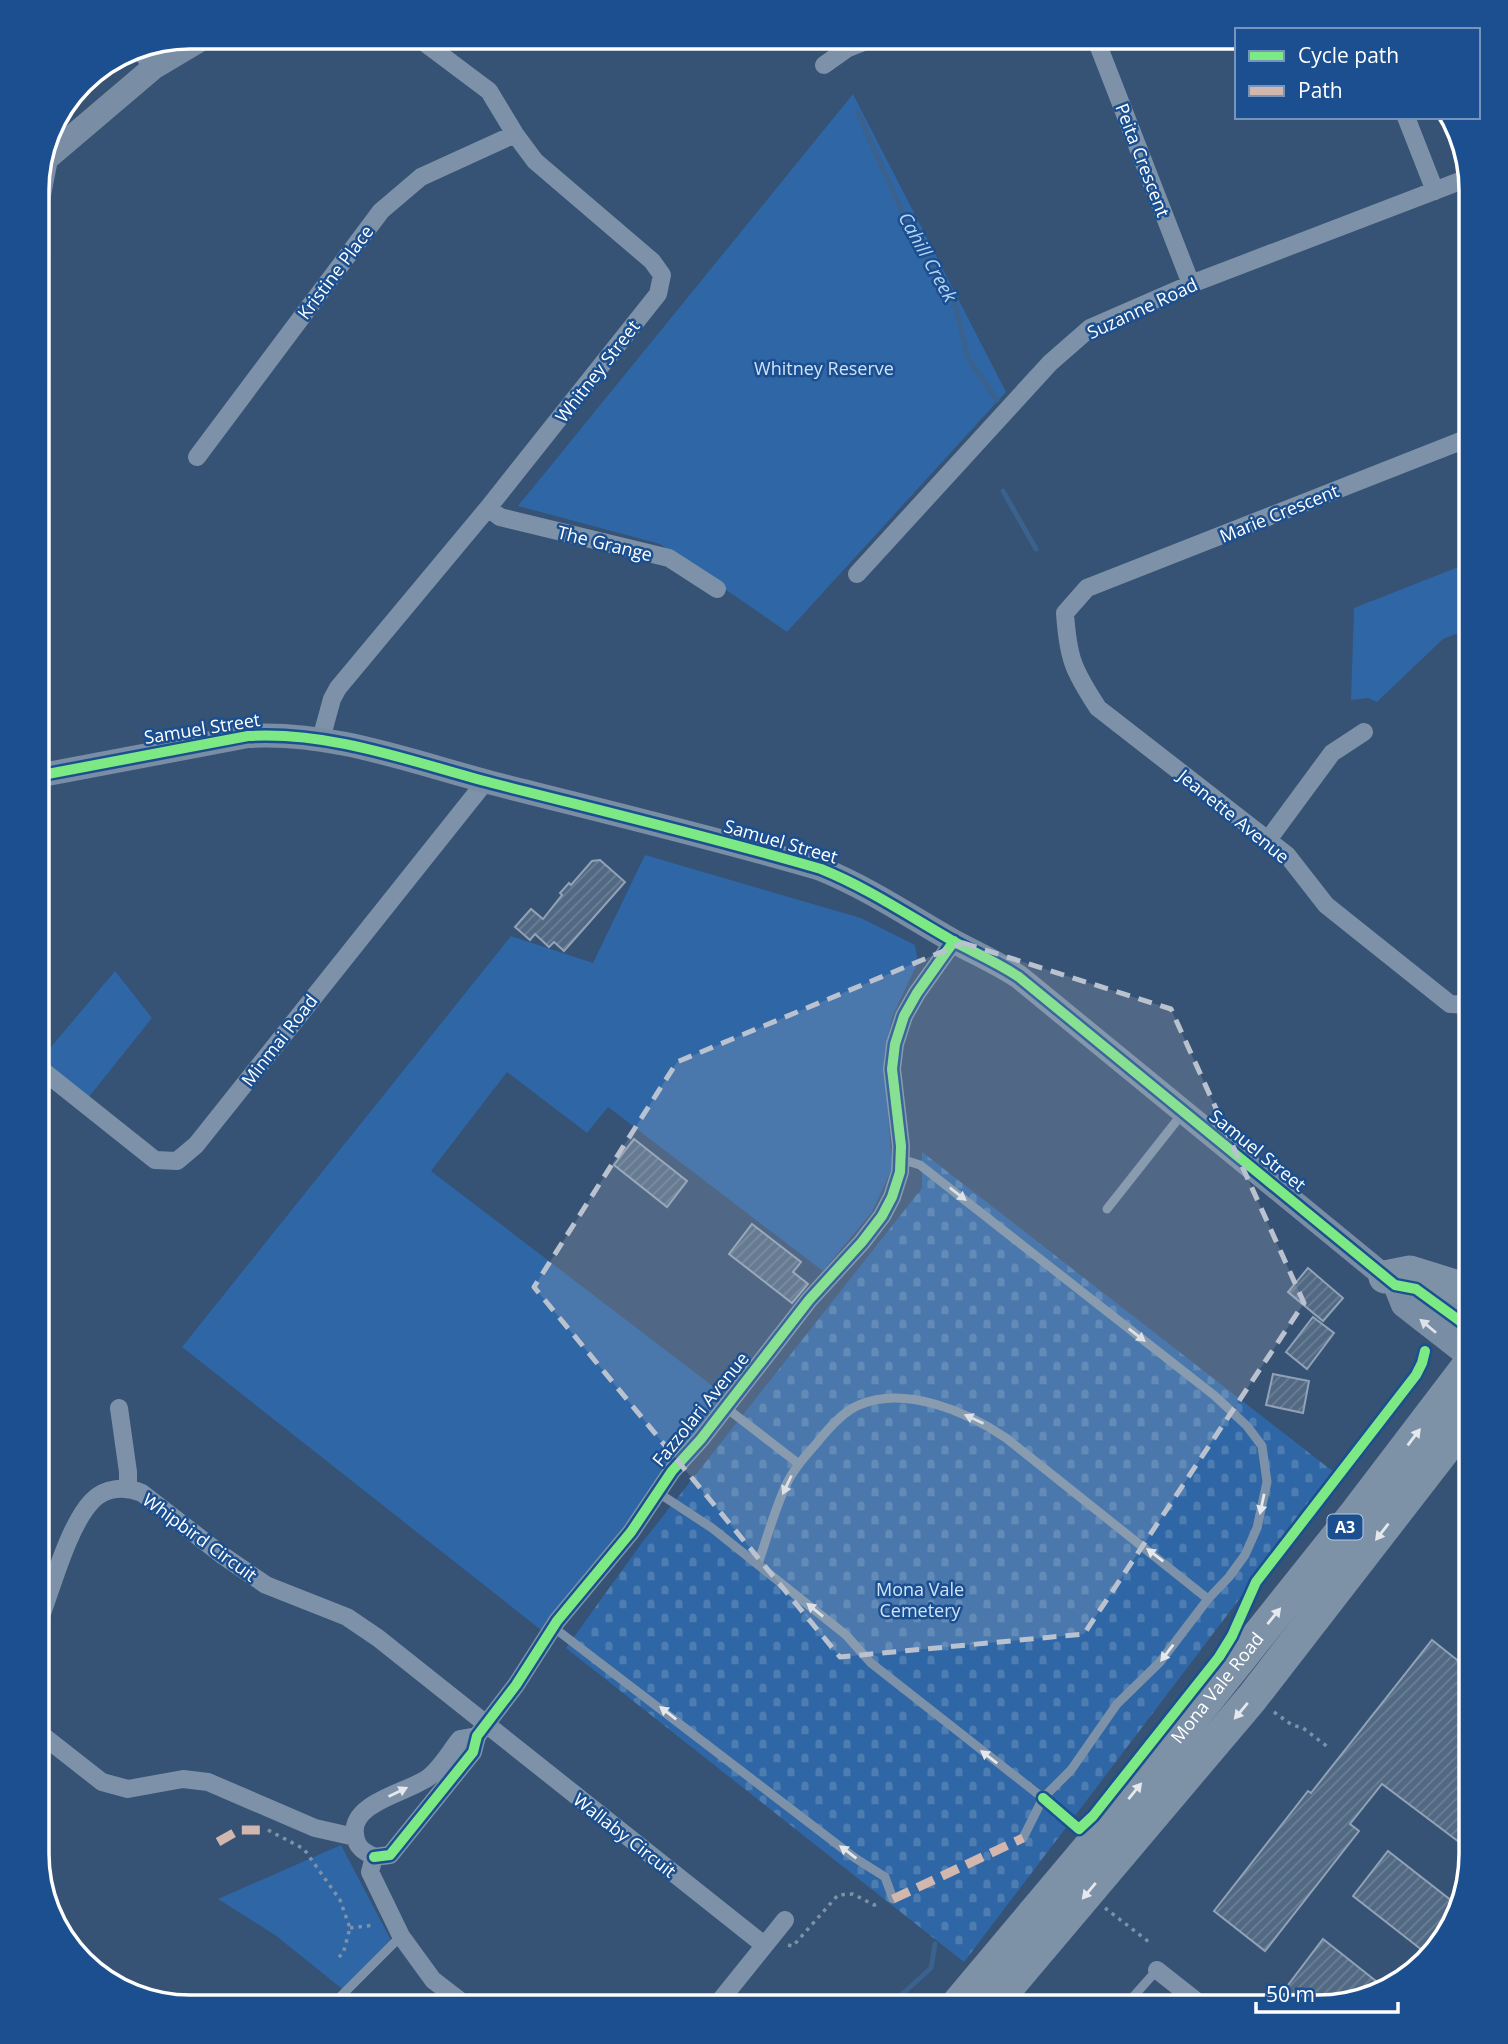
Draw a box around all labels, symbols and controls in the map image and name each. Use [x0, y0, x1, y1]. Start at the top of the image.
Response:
legend [1235, 28, 1480, 119]
text: Cycle path [1298, 41, 1399, 69]
text: Path [1298, 76, 1343, 104]
street label: Peita Crescent [1110, 100, 1176, 220]
water label: Cahill Creek [893, 207, 964, 307]
street label: Kristine Place [292, 220, 378, 324]
street label: Suzanne Road [1083, 272, 1201, 344]
street label: Whitney Street [549, 315, 645, 427]
park label: Whitney Reserve [754, 356, 894, 380]
street label: Marie Crescent [1216, 478, 1342, 548]
street label: The Grange [555, 520, 655, 566]
street label: Samuel Street [142, 707, 262, 749]
street label: Jeanette Avenue [1172, 763, 1295, 868]
street label: Samuel Street [721, 813, 841, 869]
street label: Minmai Road [235, 989, 323, 1091]
street label: Samuel Street [1205, 1104, 1311, 1196]
one-way arrow [948, 1187, 966, 1202]
one-way arrow [1419, 1319, 1436, 1334]
one-way arrow [1127, 1327, 1145, 1342]
street label: Fazzolari Avenue [646, 1347, 754, 1471]
one-way arrow [964, 1413, 984, 1424]
one-way arrow [1407, 1428, 1421, 1446]
one-way arrow [782, 1475, 793, 1495]
street label: Whipbird Circuit [138, 1487, 262, 1587]
one-way arrow [1257, 1493, 1268, 1515]
road number: A3 [1328, 1514, 1362, 1540]
one-way arrow [1374, 1522, 1389, 1540]
one-way arrow [1146, 1548, 1164, 1563]
park label: Mona Vale Cemetery [876, 1577, 964, 1622]
one-way arrow [807, 1603, 825, 1618]
one-way arrow [1266, 1608, 1281, 1625]
street label: Mona Vale Road [1165, 1627, 1268, 1748]
one-way arrow [1160, 1644, 1174, 1662]
one-way arrow [1234, 1703, 1249, 1720]
one-way arrow [659, 1706, 677, 1721]
one-way arrow [980, 1749, 998, 1764]
one-way arrow [1127, 1782, 1142, 1800]
one-way arrow [388, 1787, 408, 1798]
street label: Wallaby Circuit [569, 1787, 681, 1883]
one-way arrow [839, 1845, 857, 1859]
one-way arrow [1082, 1882, 1097, 1899]
scale bar [1256, 1970, 1398, 2014]
text: 50 m [1266, 1980, 1315, 2008]

